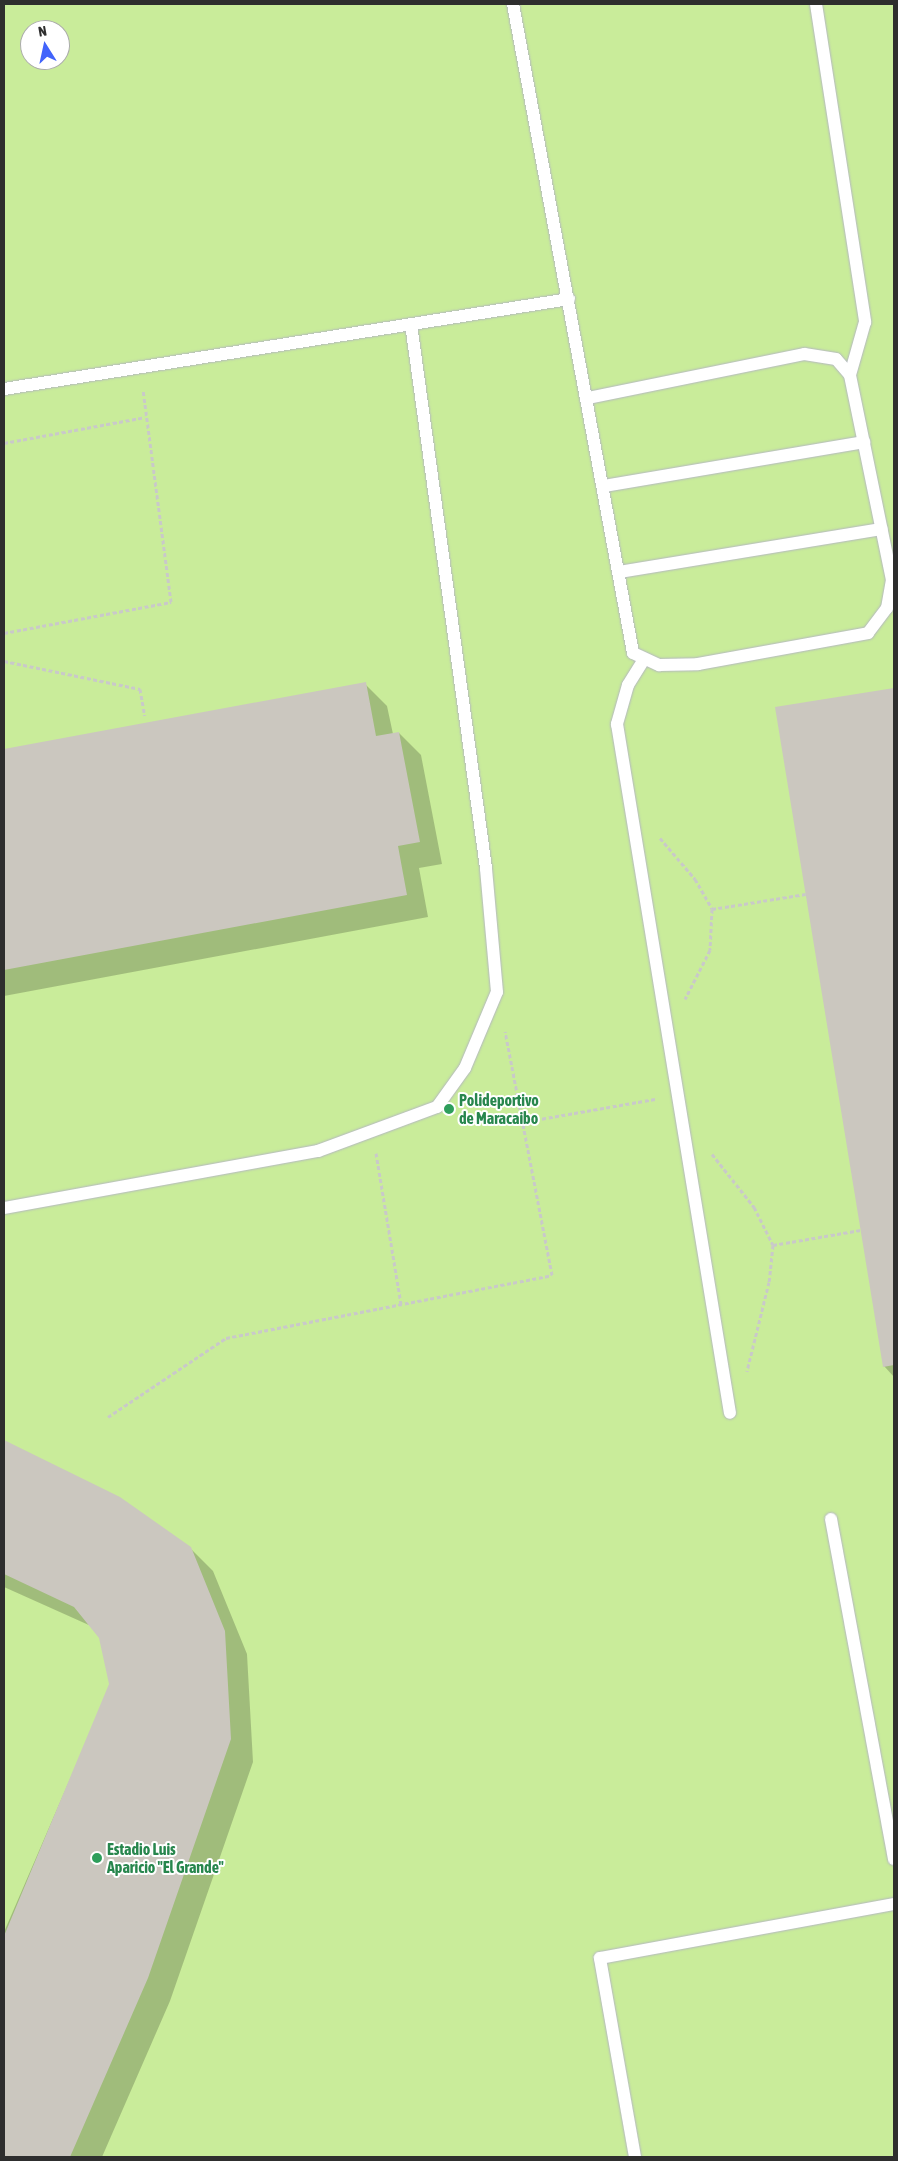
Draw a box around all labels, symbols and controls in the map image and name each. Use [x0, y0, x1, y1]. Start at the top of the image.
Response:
north arrow [20, 20, 70, 70]
text: N [37, 23, 48, 40]
place label: Polideportivo de Maracaibo [459, 1090, 539, 1128]
marker: Polideportivo de Maracaibo [443, 1103, 455, 1115]
place label: Estadio Luis Aparicio "El Grande" [107, 1839, 224, 1877]
marker: Estadio Luis Aparicio "El Grande" [91, 1852, 103, 1864]

